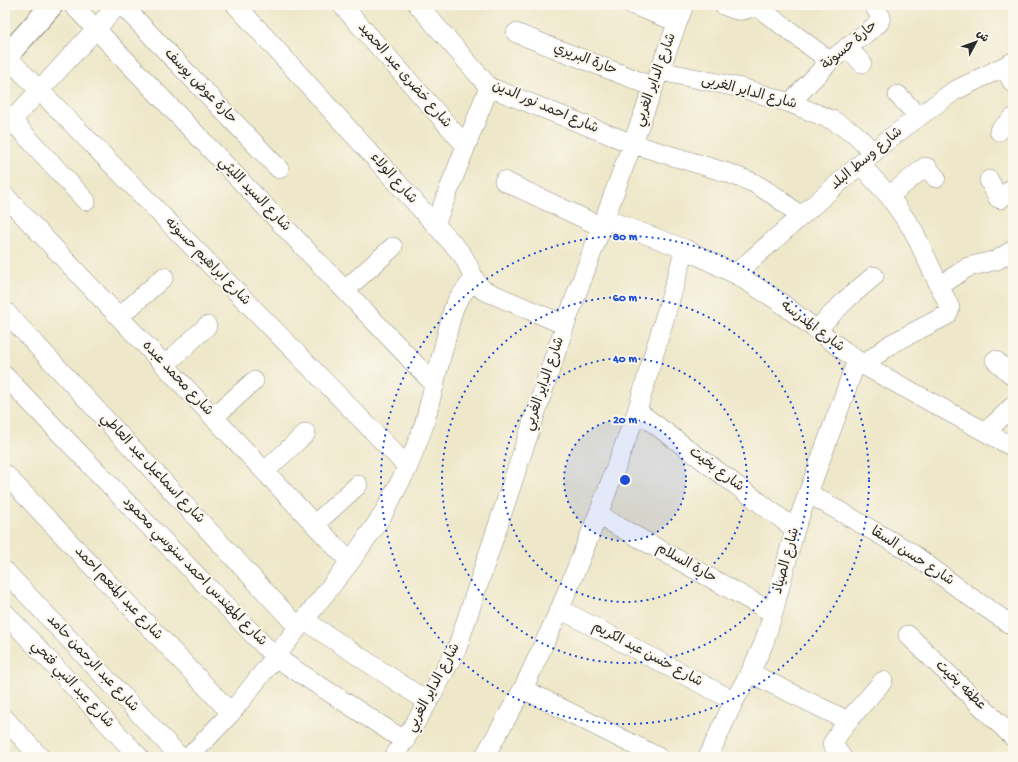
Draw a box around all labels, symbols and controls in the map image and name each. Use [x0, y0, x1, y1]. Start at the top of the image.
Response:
street label: حارة حسونة [819, 18, 881, 74]
street label: شارع خضرى عبد الحميد [354, 20, 454, 132]
north arrow [956, 22, 996, 62]
text: ش [974, 28, 991, 45]
street label: شارع الداير الغربي [631, 31, 683, 130]
street label: حارة البريري [551, 40, 619, 80]
street label: حارة عوض يوسف [160, 46, 240, 128]
street label: شارع الداير الغربى [699, 72, 799, 114]
street label: شارع احمد نور الدين [489, 78, 601, 138]
street label: شارع وسط البلد [827, 124, 907, 194]
street label: شارع الولاء [366, 150, 420, 208]
street label: شارع السيد الليثي [213, 154, 294, 237]
street label: شارع ابراهيم حسونه [160, 214, 254, 310]
text: 80 m [613, 231, 638, 245]
text: 60 m [613, 292, 638, 306]
street label: شارع المدرسه [777, 298, 847, 356]
street label: شارع الداير الغربي [521, 335, 571, 434]
street label: شارع محمد عبده [138, 338, 216, 420]
text: 40 m [612, 353, 637, 367]
street label: شارع اسماعيل عبد العاطي [95, 410, 208, 529]
text: 20 m [613, 414, 638, 428]
street label: شارع بخيت [685, 444, 747, 496]
centre of rings [618, 473, 632, 487]
street label: شارع المهندس احمد سنوسي محمود [117, 494, 270, 651]
street label: شارع حسن السقا [867, 524, 957, 590]
street label: شارع الصياد [770, 526, 804, 596]
street label: حارة السلام [653, 540, 719, 588]
street label: شارع عبد المنعم احمد [70, 544, 166, 644]
street label: شارع عبد الرحمن حامد [42, 612, 142, 716]
street label: شارع حسن عبد الكريم [589, 619, 705, 691]
street label: شارع عبد النبي فتحي [26, 638, 117, 734]
street label: شارع الداير الغربي [403, 641, 466, 736]
street label: عطفه بخيت [931, 658, 989, 714]

